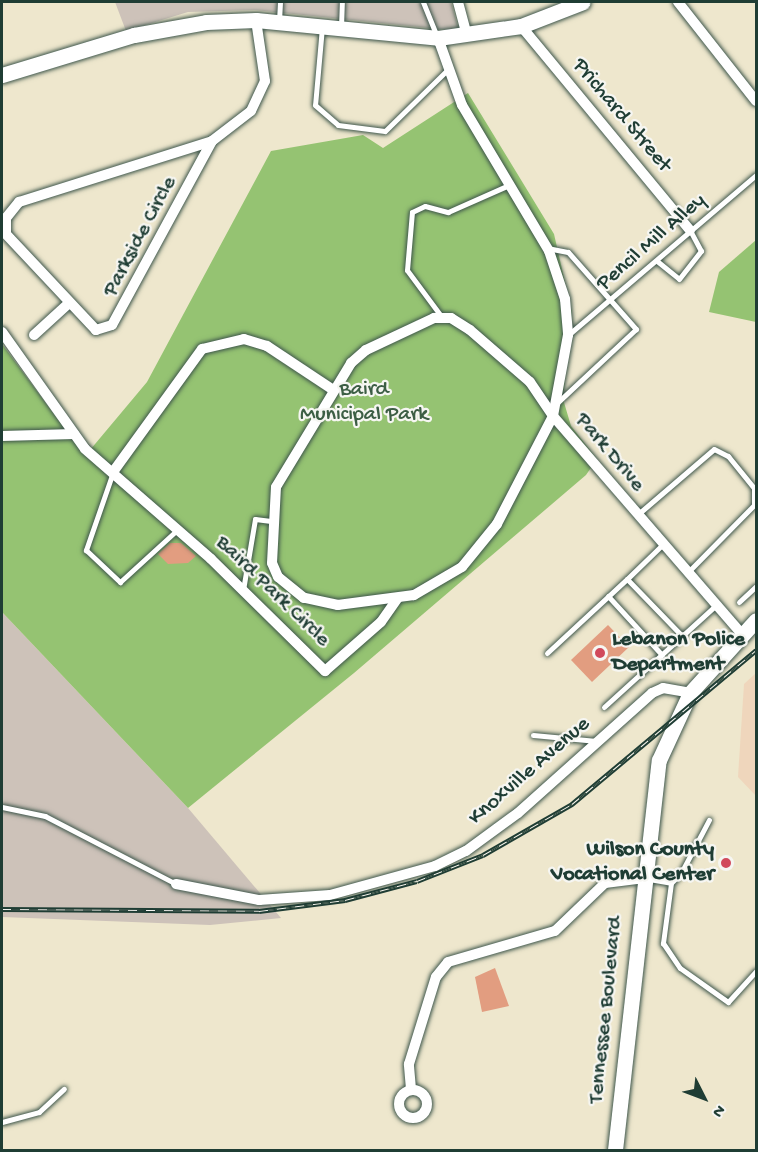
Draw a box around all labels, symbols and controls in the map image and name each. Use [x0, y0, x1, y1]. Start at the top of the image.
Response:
street label: Prichard Street [566, 54, 676, 178]
street label: Parkside Circle [98, 172, 184, 302]
street label: Pencil Mill Alley [592, 188, 712, 298]
park label: Baird Municipal Park [300, 377, 428, 428]
street label: Park Drive [568, 408, 650, 498]
street label: Baird Park Circle [209, 531, 335, 653]
place label: Lebanon Police Department [612, 627, 745, 678]
marker: Lebanon Police Department [593, 646, 607, 660]
street label: Knoxville Avenue [464, 712, 596, 832]
place label: Wilson County Vocational Center [551, 837, 714, 888]
marker: Wilson County Vocational Center [719, 856, 733, 870]
street label: Tennessee Boulevard [584, 915, 630, 1105]
north arrow [674, 1068, 734, 1128]
text: N [707, 1100, 728, 1121]

